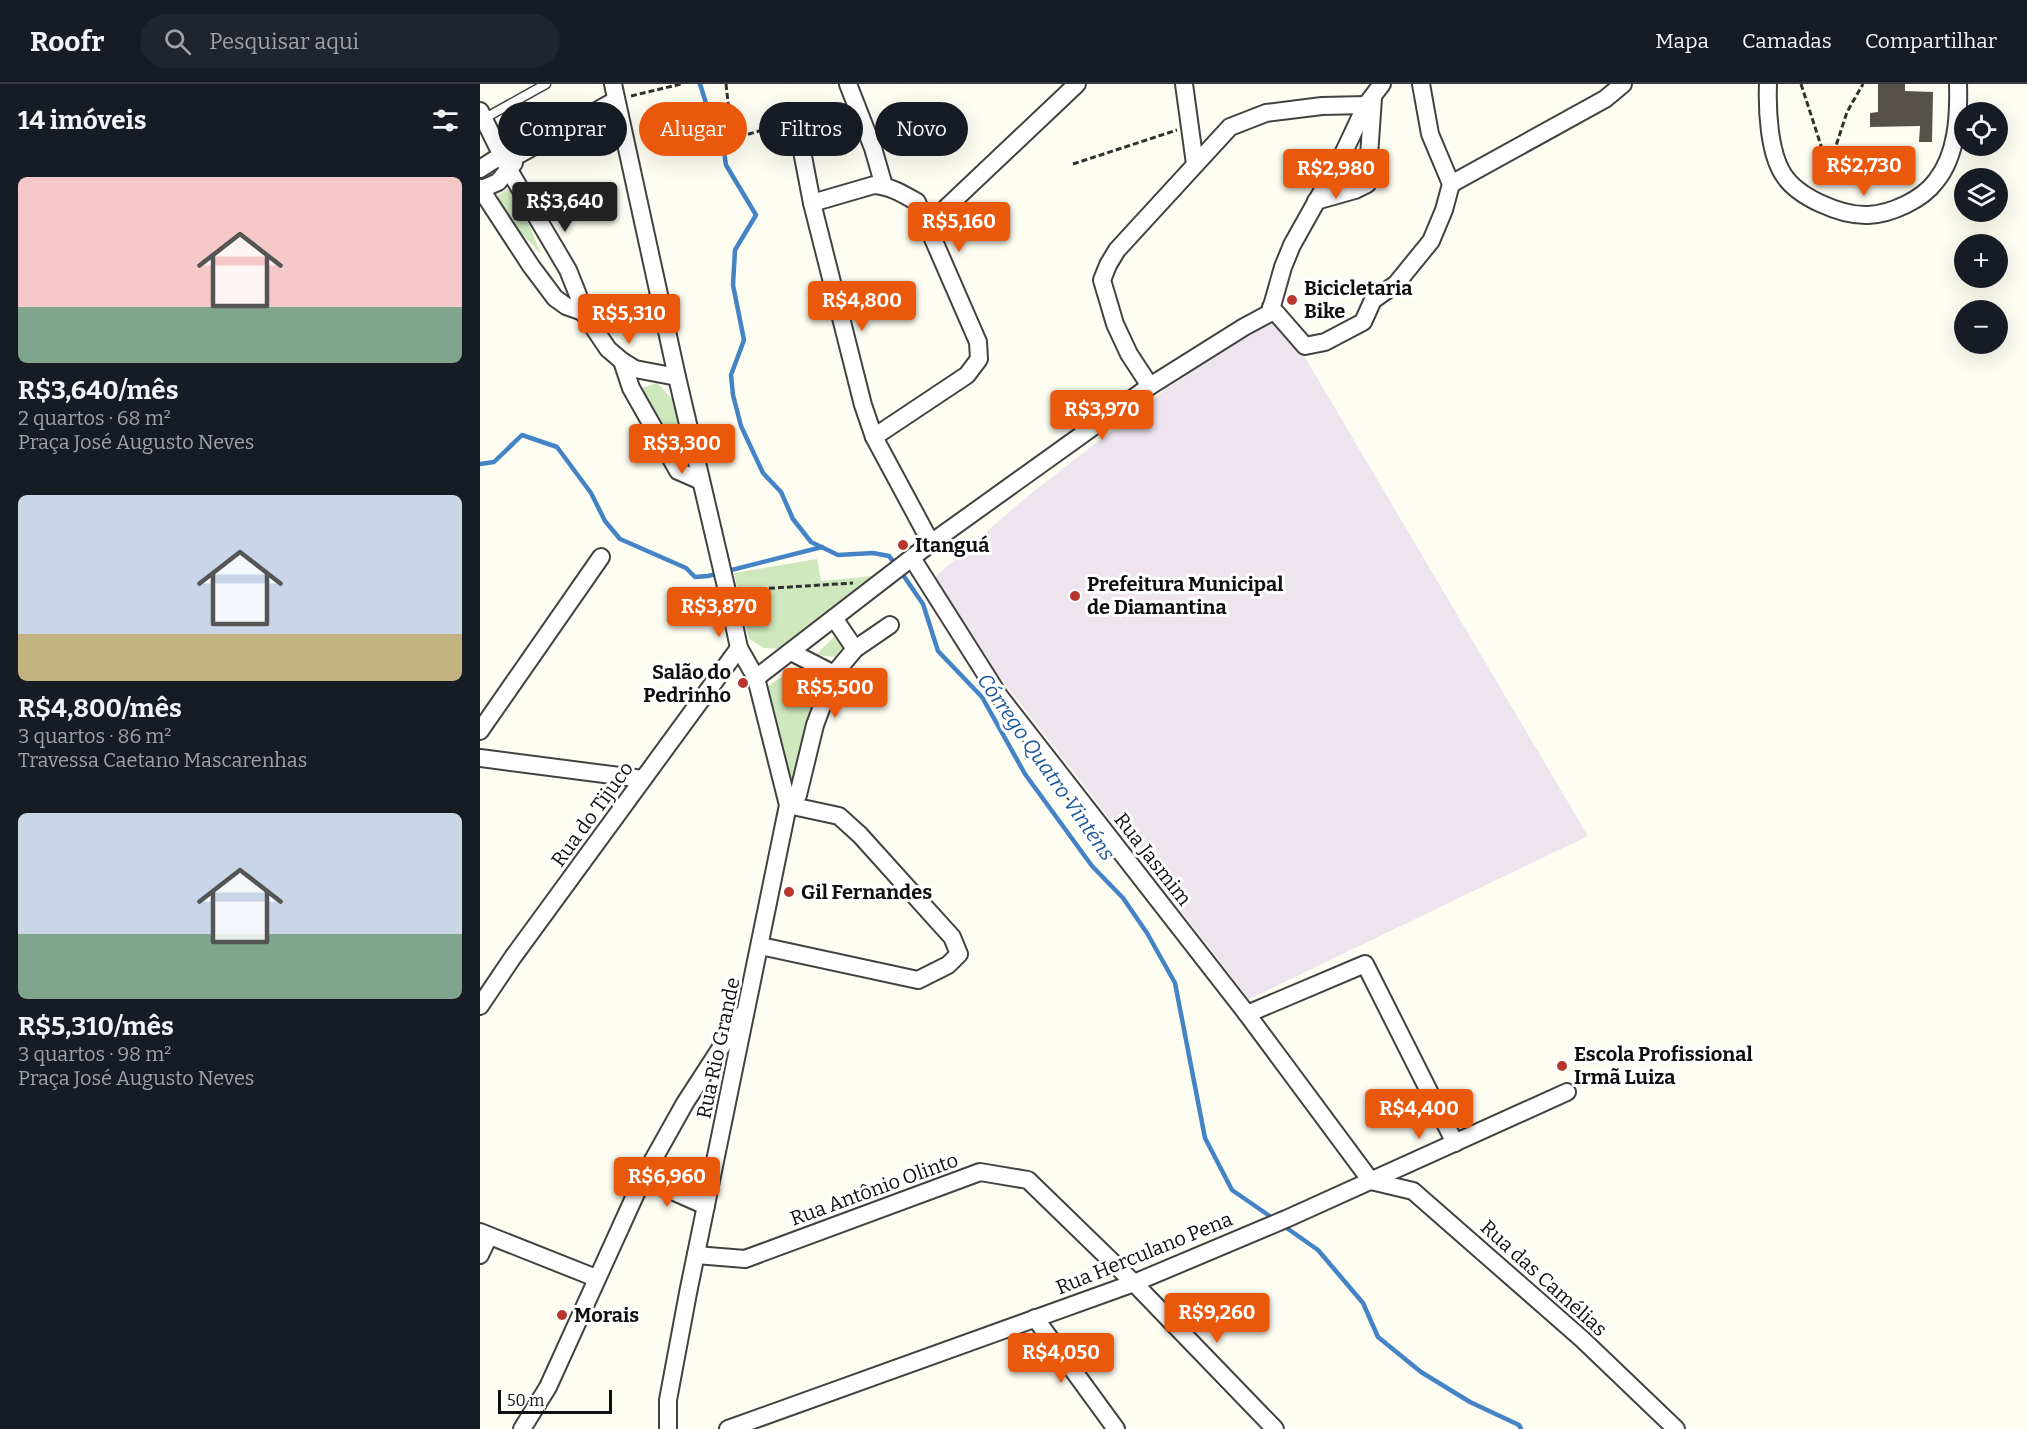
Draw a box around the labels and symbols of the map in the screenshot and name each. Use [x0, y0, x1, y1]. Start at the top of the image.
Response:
pin: R$2,730 [1809, 146, 1919, 197]
pin: R$2,980 [1281, 149, 1391, 200]
pin: R$3,640 [510, 182, 620, 233]
pin: R$5,160 [904, 202, 1014, 253]
place label: Bicicletaria Bike [1304, 276, 1412, 323]
pin: R$4,800 [807, 281, 917, 332]
marker: Bicicletaria Bike [1285, 293, 1299, 307]
pin: R$5,310 [574, 294, 684, 345]
pin: R$3,970 [1047, 390, 1157, 441]
pin: R$3,300 [627, 424, 737, 475]
place label: Itanguá [915, 533, 989, 557]
marker: Itanguá [896, 538, 910, 552]
place label: Prefeitura Municipal de Diamantina [1087, 572, 1283, 619]
pin: R$3,870 [664, 587, 774, 638]
marker: Prefeitura Municipal de Diamantina [1068, 589, 1082, 603]
place label: Salão do Pedrinho [643, 660, 731, 707]
pin: R$5,500 [780, 668, 890, 719]
water label: Córrego Quatro Vinténs [972, 668, 1121, 866]
marker: Salão do Pedrinho [736, 676, 750, 690]
street label: Rua do Tijuco [546, 757, 639, 872]
street label: Rua Jasmim [1109, 808, 1197, 910]
place label: Gil Fernandes [801, 880, 932, 904]
marker: Gil Fernandes [782, 885, 796, 899]
street label: Rua Rio Grande [691, 975, 745, 1121]
place label: Escola Profissional Irmã Luiza [1574, 1042, 1753, 1089]
marker: Escola Profissional Irmã Luiza [1555, 1059, 1569, 1073]
pin: R$4,400 [1364, 1089, 1474, 1140]
street label: Rua Antônio Olinto [787, 1147, 961, 1231]
pin: R$6,960 [612, 1157, 722, 1208]
street label: Rua Herculano Pena [1052, 1207, 1236, 1299]
street label: Rua das Camélias [1476, 1215, 1612, 1341]
pin: R$9,260 [1162, 1293, 1272, 1344]
place label: Morais [574, 1303, 639, 1327]
marker: Morais [555, 1308, 569, 1322]
pin: R$4,050 [1006, 1333, 1116, 1384]
scale bar [498, 1387, 612, 1414]

